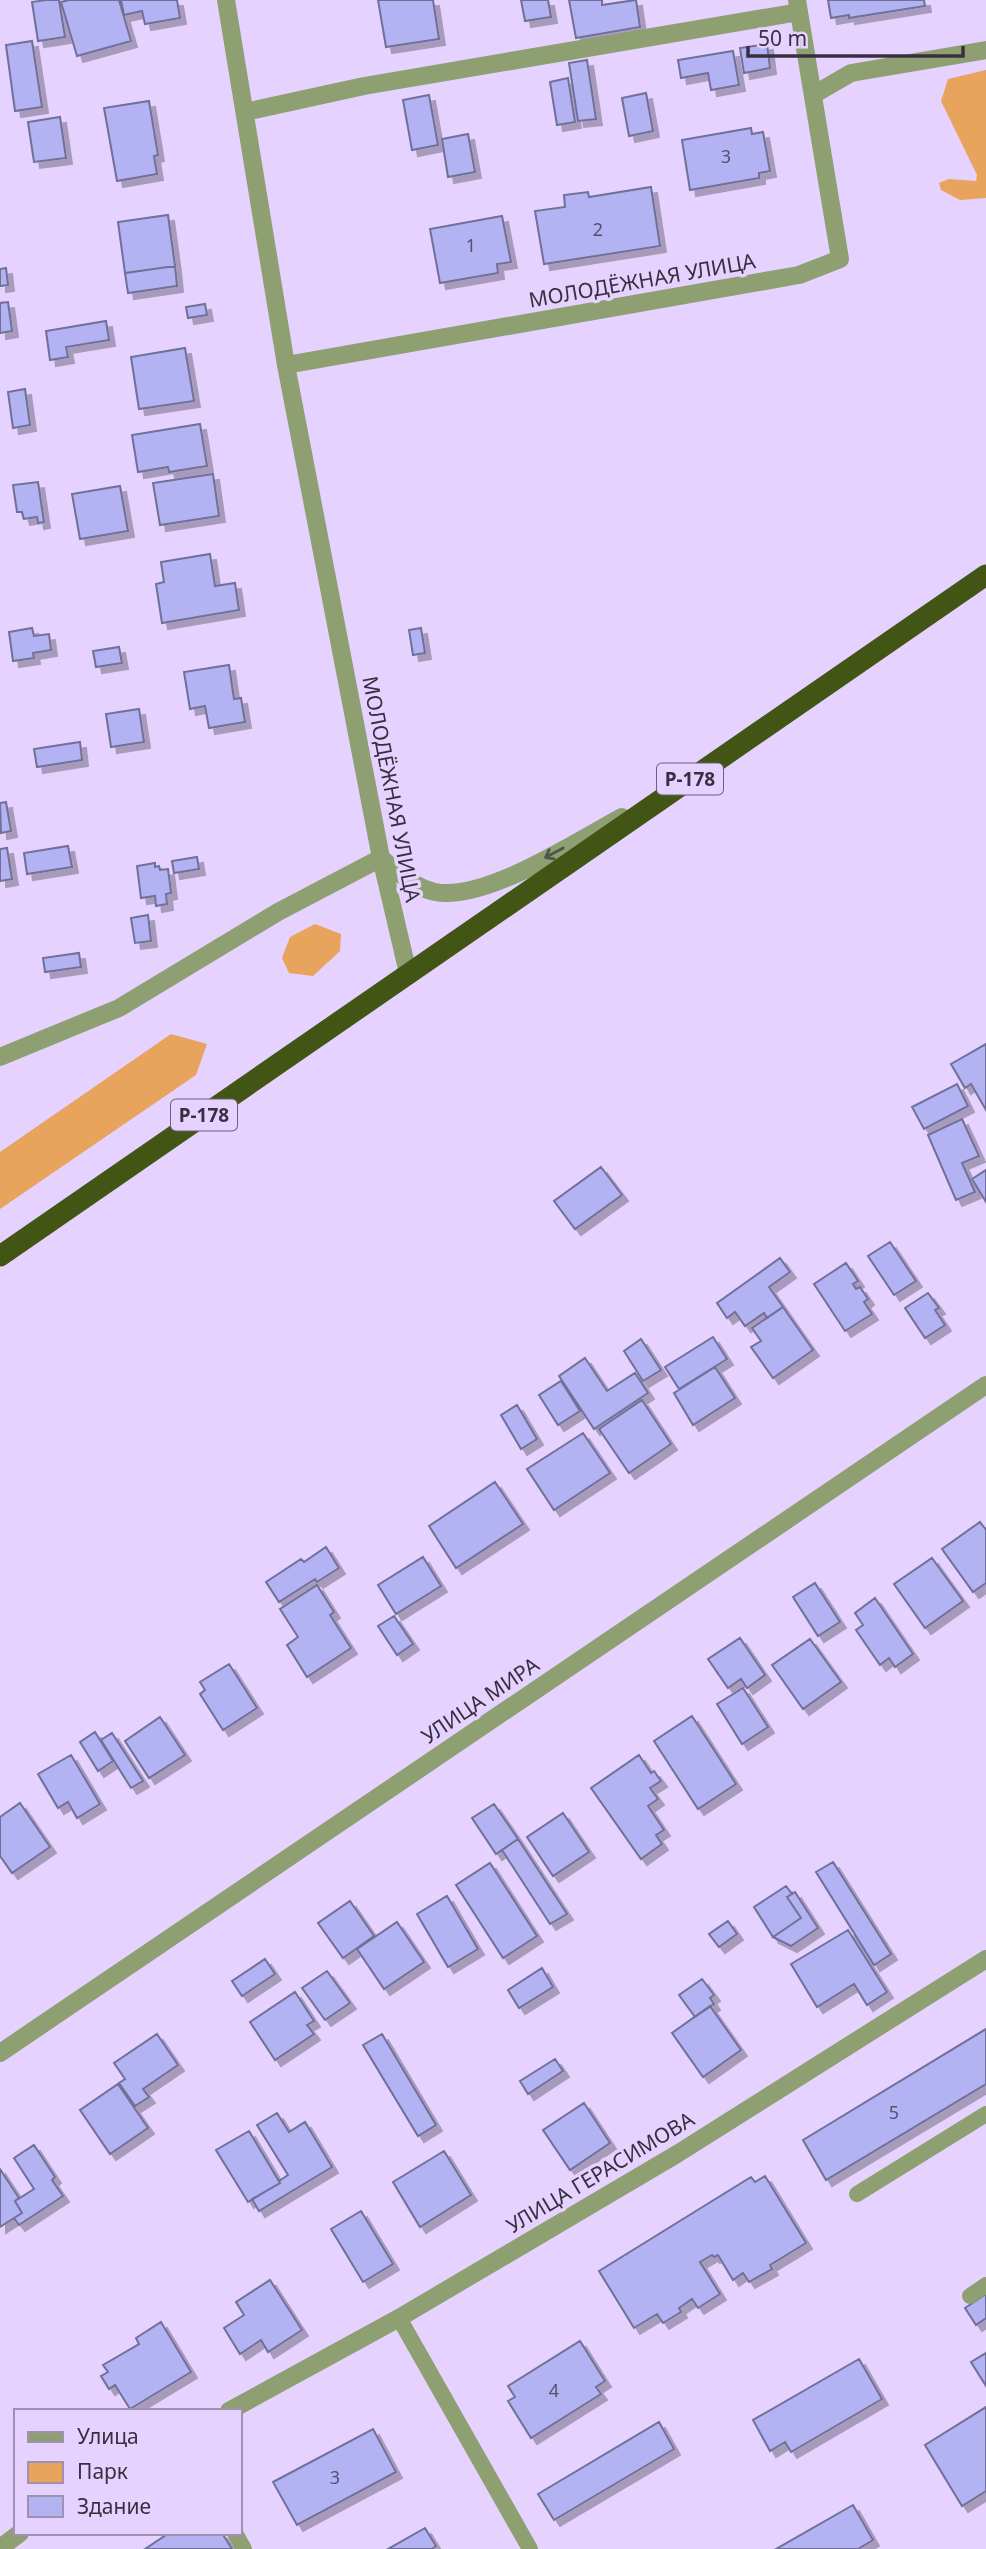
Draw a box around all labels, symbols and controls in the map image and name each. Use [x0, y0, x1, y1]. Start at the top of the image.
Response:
scale bar [748, 14, 963, 58]
text: 50 m [758, 24, 807, 52]
house number: 3 [721, 144, 731, 168]
house number: 2 [593, 217, 603, 241]
house number: 1 [466, 233, 476, 257]
street label: МОЛОДЁЖНАЯ УЛИЦА [527, 246, 758, 314]
street label: МОЛОДЁЖНАЯ УЛИЦА [356, 674, 428, 905]
road number: Р-178 [657, 764, 723, 794]
one-way arrow [544, 847, 564, 861]
road number: Р-178 [171, 1100, 237, 1130]
street label: УЛИЦА МИРА [416, 1650, 545, 1750]
house number: 5 [889, 2100, 899, 2124]
street label: УЛИЦА ГЕРАСИМОВА [501, 2104, 700, 2239]
house number: 4 [549, 2378, 559, 2402]
legend [14, 2409, 242, 2535]
text: Улица [77, 2422, 139, 2450]
text: Парк [77, 2457, 128, 2485]
house number: 3 [330, 2465, 340, 2489]
text: Здание [77, 2492, 151, 2520]

